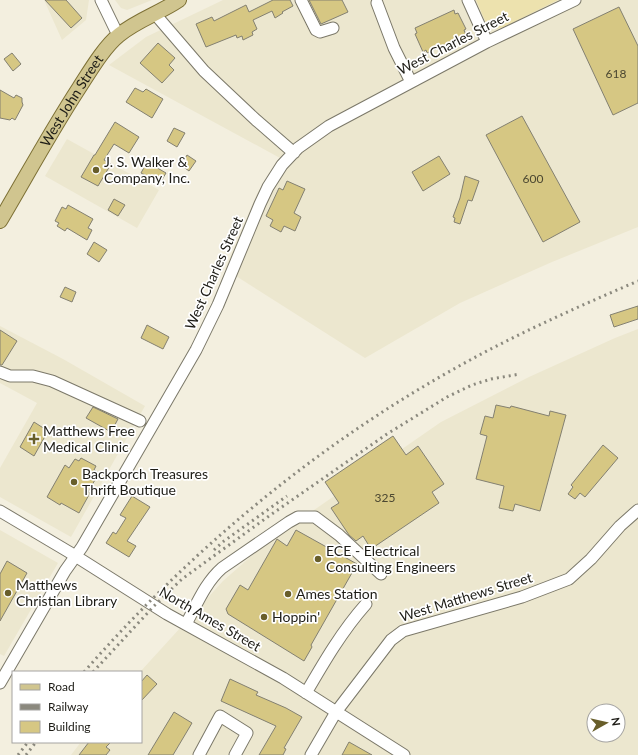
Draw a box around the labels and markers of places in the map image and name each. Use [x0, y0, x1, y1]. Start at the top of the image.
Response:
place label: J. S. Walker & Company, Inc. [104, 153, 190, 186]
marker: J. S. Walker & Company, Inc. [91, 165, 101, 175]
place label: Matthews Free Medical Clinic [43, 422, 135, 455]
marker: Matthews Free Medical Clinic [28, 433, 40, 445]
place label: Backporch Treasures Thrift Boutique [82, 465, 208, 498]
marker: Backporch Treasures Thrift Boutique [69, 477, 79, 487]
place label: ECE - Electrical Consulting Engineers [326, 542, 456, 575]
marker: ECE - Electrical Consulting Engineers [313, 554, 323, 564]
place label: Matthews Christian Library [16, 576, 118, 609]
place label: Ames Station [296, 585, 378, 602]
marker: Matthews Christian Library [3, 588, 13, 598]
marker: Ames Station [283, 589, 293, 599]
place label: Hoppin' [272, 608, 320, 625]
marker: Hoppin' [259, 612, 269, 622]

